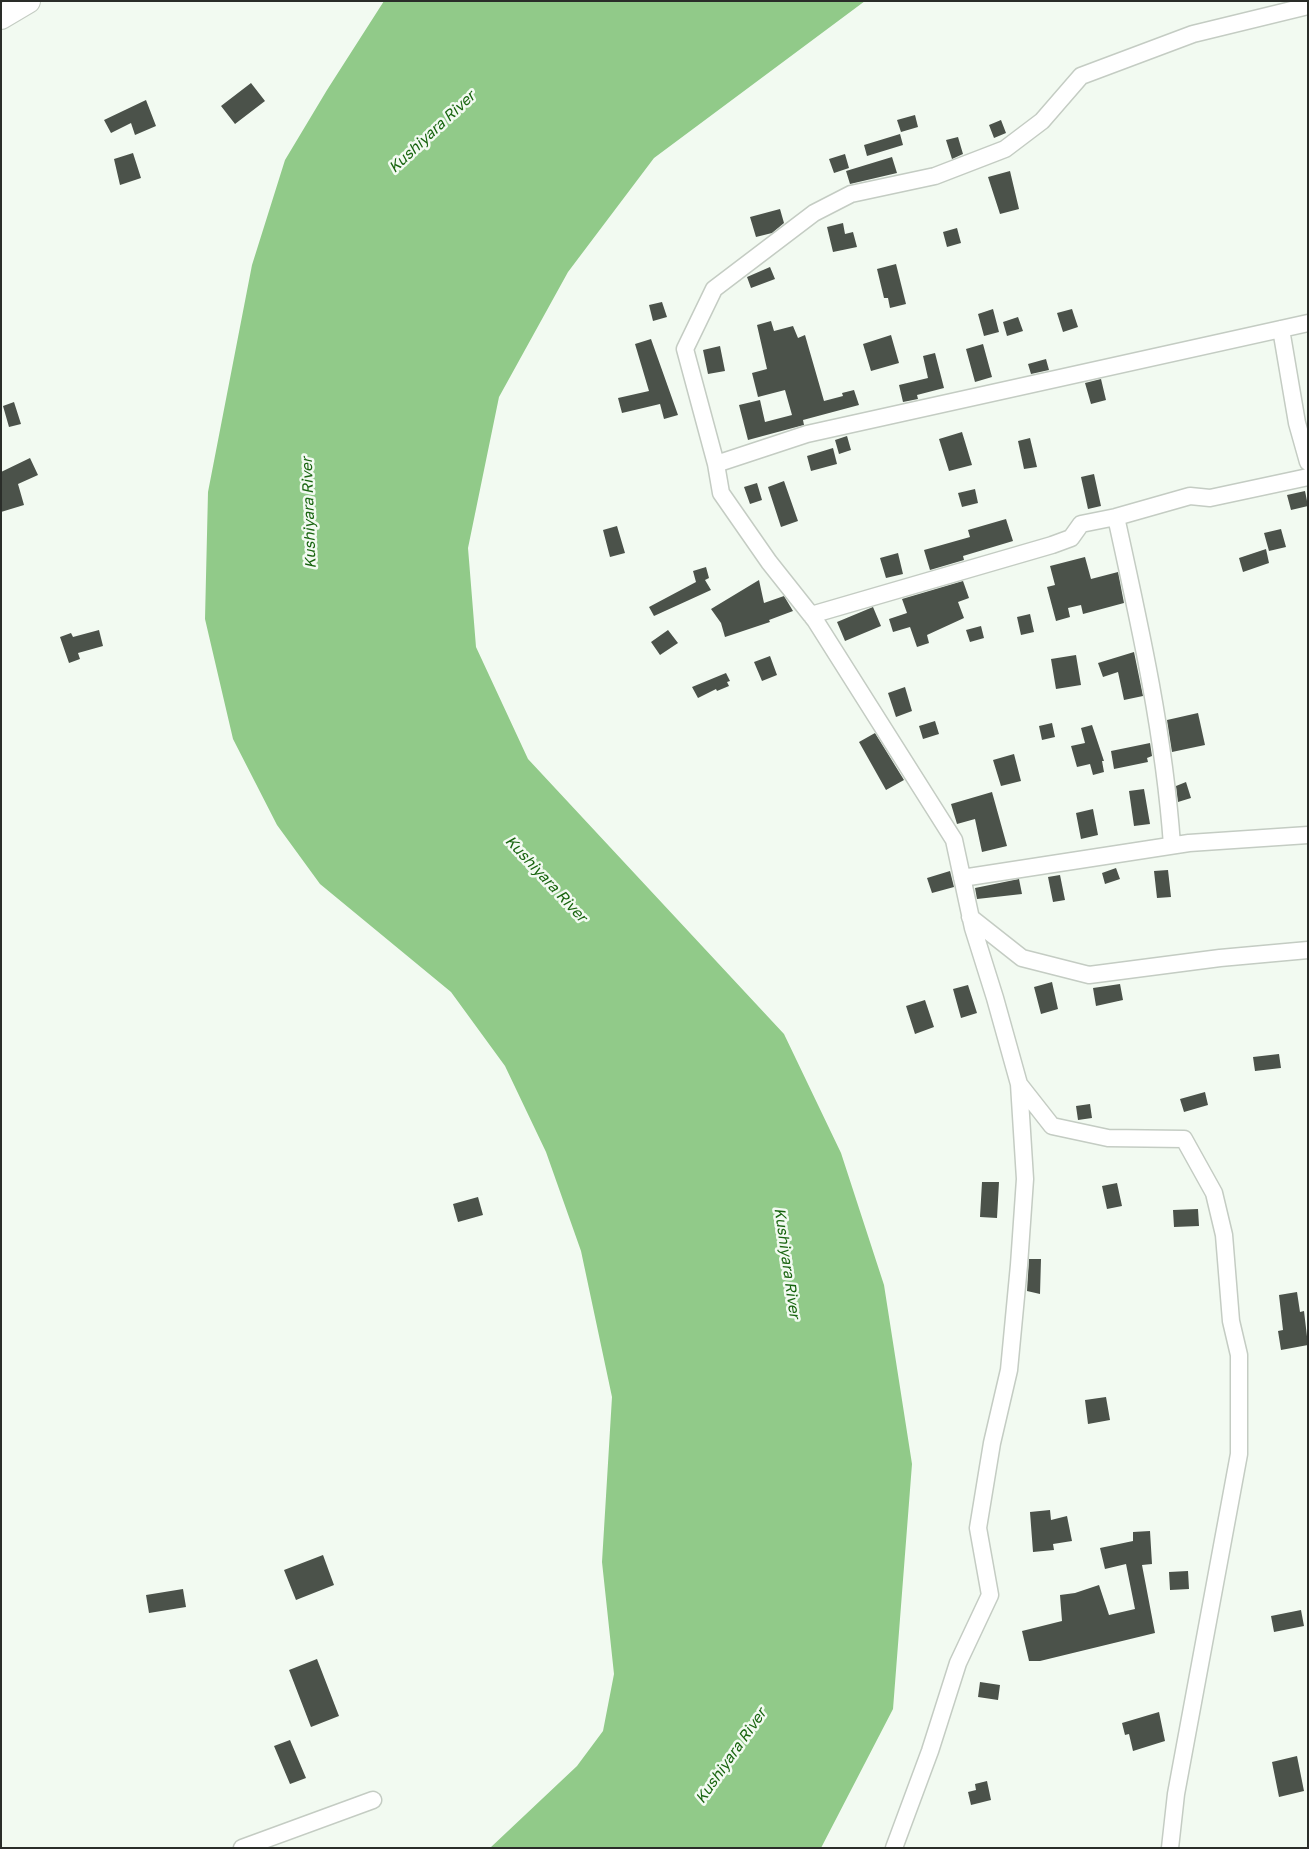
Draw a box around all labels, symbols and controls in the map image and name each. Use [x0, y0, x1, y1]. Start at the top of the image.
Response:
water label: Kushiyara River [385, 87, 479, 177]
water label: Kushiyara River [298, 457, 320, 569]
water label: Kushiyara River [501, 832, 591, 926]
water label: Kushiyara River [770, 1207, 804, 1319]
water label: Kushiyara River [692, 1705, 770, 1807]

